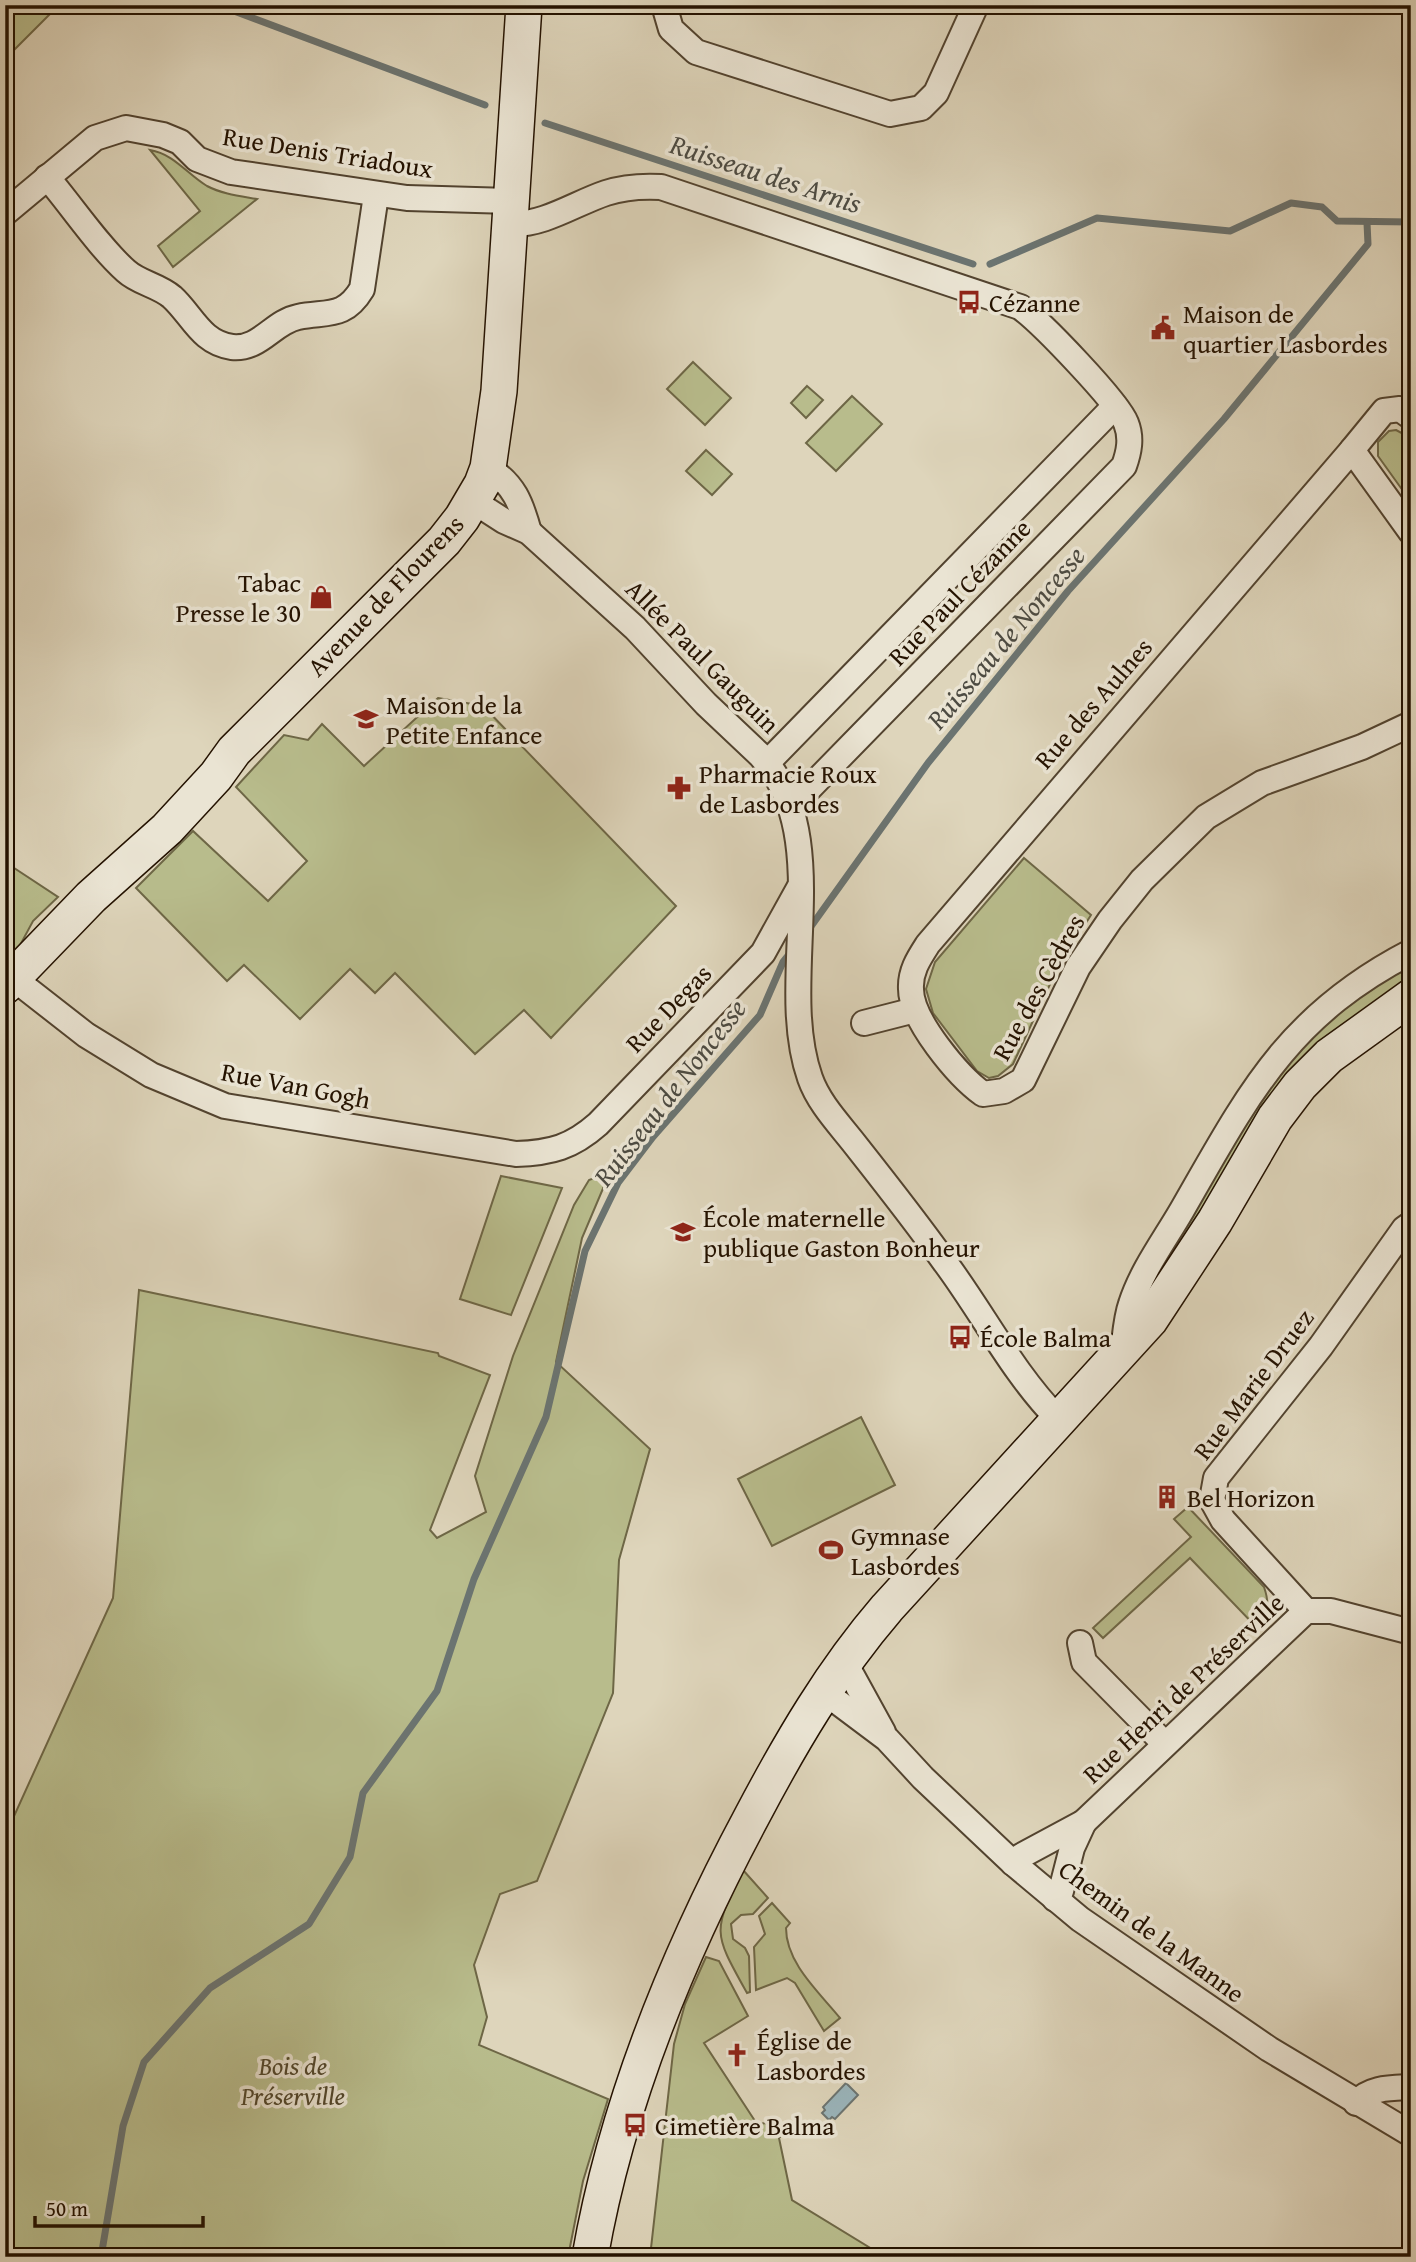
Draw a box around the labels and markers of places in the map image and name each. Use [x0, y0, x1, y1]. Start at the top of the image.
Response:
place label: Cézanne [989, 283, 1080, 322]
bus stop icon: Cézanne [955, 288, 983, 316]
place label: Maison de quartier Lasbordes [1183, 294, 1388, 363]
public building icon: Maison de quartier Lasbordes [1149, 314, 1177, 342]
place label: Tabac Presse le 30 [176, 563, 301, 632]
shop icon: Tabac Presse le 30 [307, 583, 335, 611]
place label: Maison de la Petite Enfance [386, 685, 542, 754]
school or university icon: Maison de la Petite Enfance [352, 705, 380, 733]
place label: Pharmacie Roux de Lasbordes [699, 754, 877, 823]
pharmacy icon: Pharmacie Roux de Lasbordes [665, 774, 693, 802]
place label: École maternelle publique Gaston Bonheur [703, 1198, 980, 1267]
school or university icon: École maternelle publique Gaston Bonheur [669, 1218, 697, 1246]
place label: École Balma [980, 1318, 1112, 1357]
bus stop icon: École Balma [946, 1323, 974, 1351]
place label: Bel Horizon [1187, 1478, 1315, 1517]
building icon: Bel Horizon [1153, 1483, 1181, 1511]
place label: Gymnase Lasbordes [851, 1516, 960, 1585]
sports icon: Gymnase Lasbordes [817, 1536, 845, 1564]
place label: Église de Lasbordes [757, 2021, 866, 2090]
church icon: Église de Lasbordes [723, 2041, 751, 2069]
place label: Cimetière Balma [655, 2106, 835, 2145]
bus stop icon: Cimetière Balma [621, 2111, 649, 2139]

